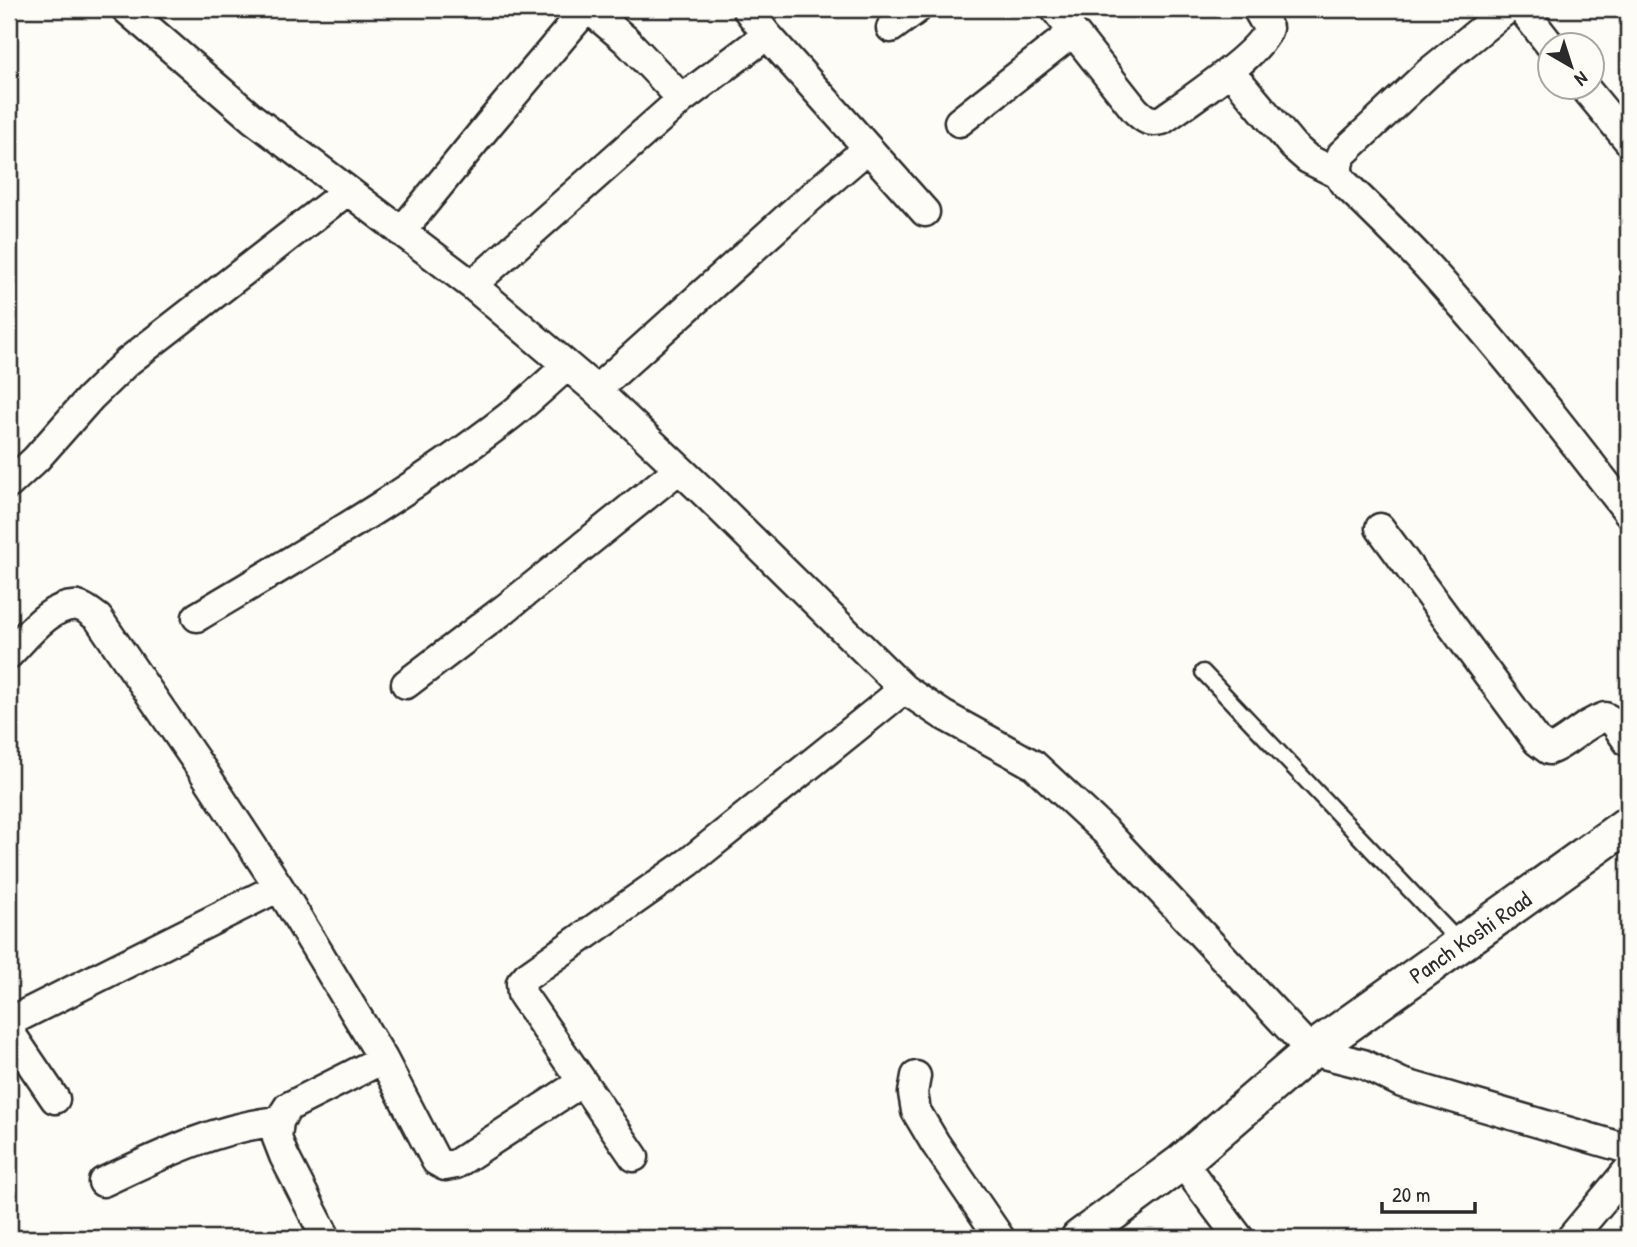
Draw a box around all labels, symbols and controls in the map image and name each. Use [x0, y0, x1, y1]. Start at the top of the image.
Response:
north arrow [1536, 32, 1606, 102]
text: N [1570, 66, 1594, 92]
street label: Panch Koshi Road [1403, 883, 1537, 991]
scale bar [1382, 1170, 1474, 1214]
text: 20 m [1392, 1180, 1430, 1209]

